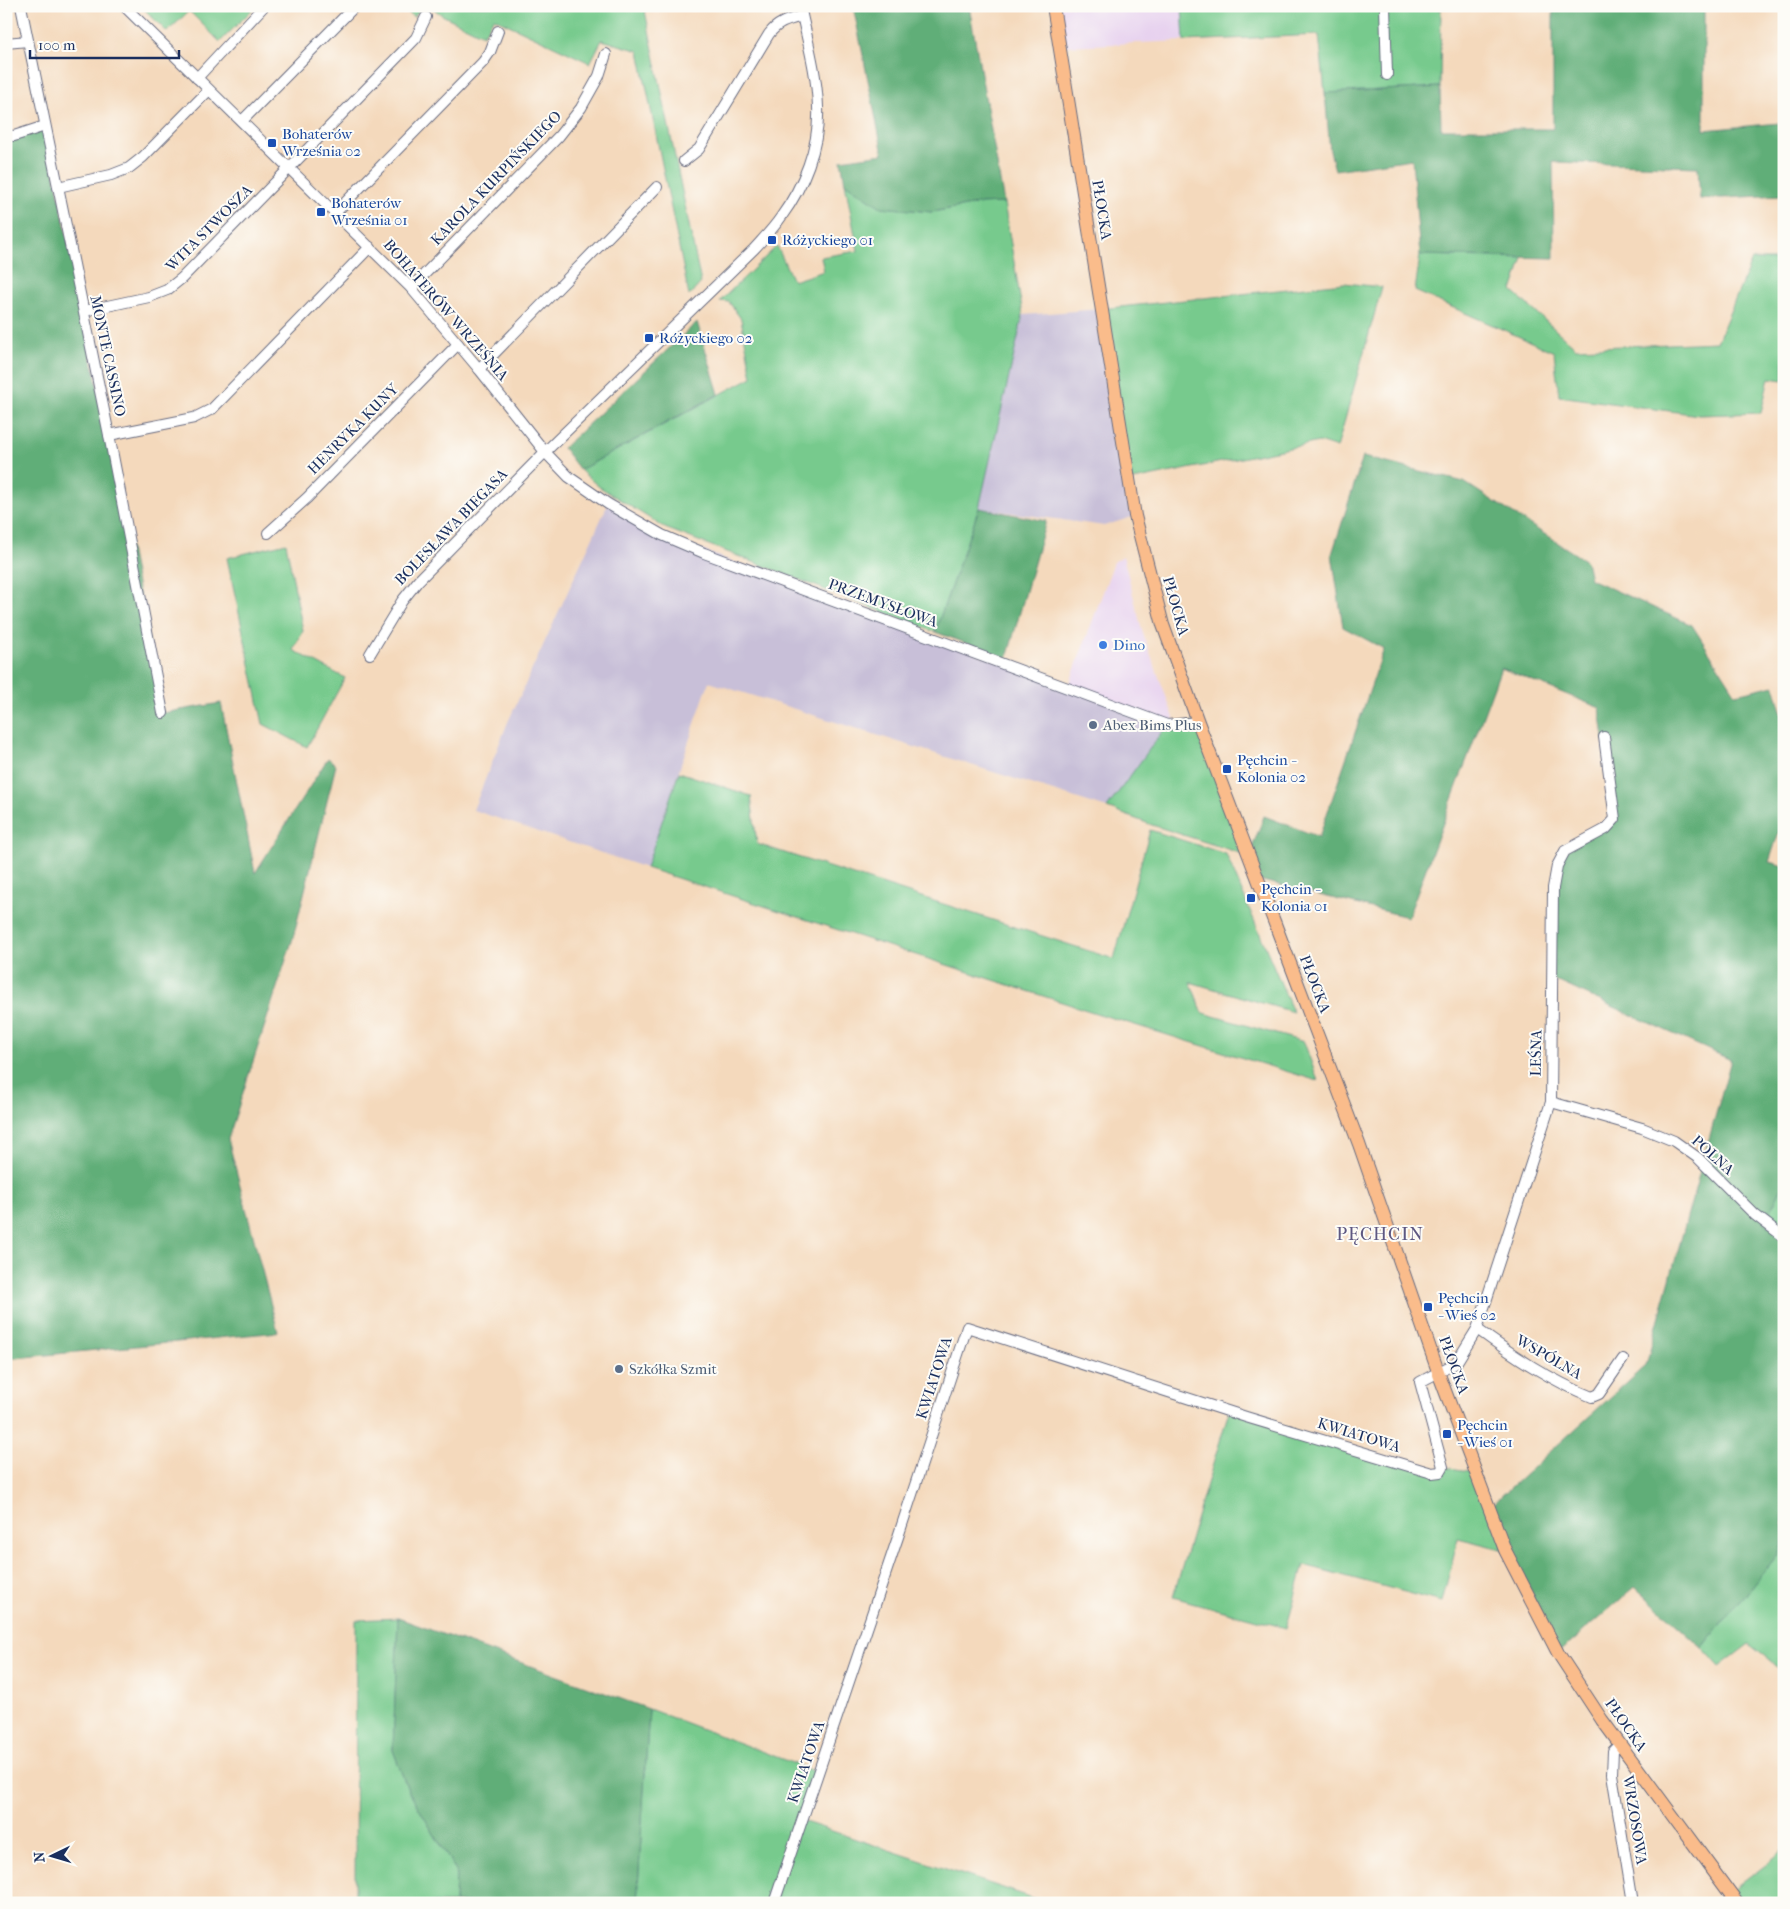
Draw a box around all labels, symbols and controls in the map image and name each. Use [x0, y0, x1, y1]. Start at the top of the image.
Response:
scale bar [30, 28, 179, 60]
text: 100 m [38, 36, 76, 54]
street label: KAROLA KURPIŃSKIEGO [427, 107, 565, 249]
place label: Bohaterów Września 02 [281, 125, 361, 160]
marker: Bohaterów Września 02 [266, 137, 278, 149]
street label: PŁOCKA [1088, 179, 1116, 242]
street label: WITA STWOSZA [161, 181, 256, 276]
place label: Bohaterów Września 01 [330, 194, 408, 229]
marker: Bohaterów Września 01 [315, 206, 327, 218]
place label: Różyckiego 01 [782, 231, 873, 249]
marker: Różyckiego 01 [766, 234, 778, 246]
street label: BOHATERÓW WRZEŚNIA [380, 236, 512, 385]
street label: MONTE CASSINO [86, 294, 130, 418]
place label: Różyckiego 02 [659, 329, 753, 347]
marker: Różyckiego 02 [643, 332, 655, 344]
street label: HENRYKA KUNY [304, 379, 403, 478]
street label: BOLESŁAWA BIEGASA [391, 465, 511, 589]
street label: PŁOCKA [1159, 574, 1193, 638]
street label: PRZEMYSŁOWA [826, 575, 940, 631]
place label: Dino [1113, 636, 1146, 654]
marker: Dino [1097, 639, 1109, 651]
place label: Abex Bims Plus [1102, 716, 1202, 734]
marker: Abex Bims Plus [1087, 719, 1099, 731]
place label: Pęchcin - Kolonia 02 [1237, 751, 1306, 786]
marker: Pęchcin - Kolonia 02 [1221, 763, 1233, 775]
place label: Pęchcin - Kolonia 01 [1261, 880, 1328, 915]
marker: Pęchcin - Kolonia 01 [1245, 892, 1257, 904]
street label: PŁOCKA [1296, 952, 1334, 1016]
street label: LEŚNA [1527, 1029, 1545, 1077]
street label: POLNA [1688, 1131, 1738, 1179]
district label: PĘCHCIN [1336, 1224, 1424, 1245]
place label: Pęchcin - Wieś 02 [1438, 1289, 1497, 1324]
marker: Pęchcin - Wieś 02 [1422, 1301, 1434, 1313]
street label: WSPÓLNA [1512, 1330, 1585, 1383]
street label: PŁOCKA [1435, 1333, 1473, 1397]
street label: KWIATOWA [912, 1334, 956, 1422]
place label: Szkółka Szmit [629, 1360, 718, 1378]
marker: Szkółka Szmit [613, 1363, 625, 1375]
street label: KWIATOWA [1315, 1414, 1403, 1456]
place label: Pęchcin - Wieś 01 [1457, 1416, 1513, 1451]
marker: Pęchcin - Wieś 01 [1441, 1428, 1453, 1440]
street label: PŁOCKA [1601, 1695, 1651, 1755]
street label: KWIATOWA [784, 1718, 829, 1805]
street label: WRZOSOWA [1619, 1773, 1651, 1866]
north arrow [28, 1832, 78, 1882]
text: N [31, 1851, 48, 1863]

